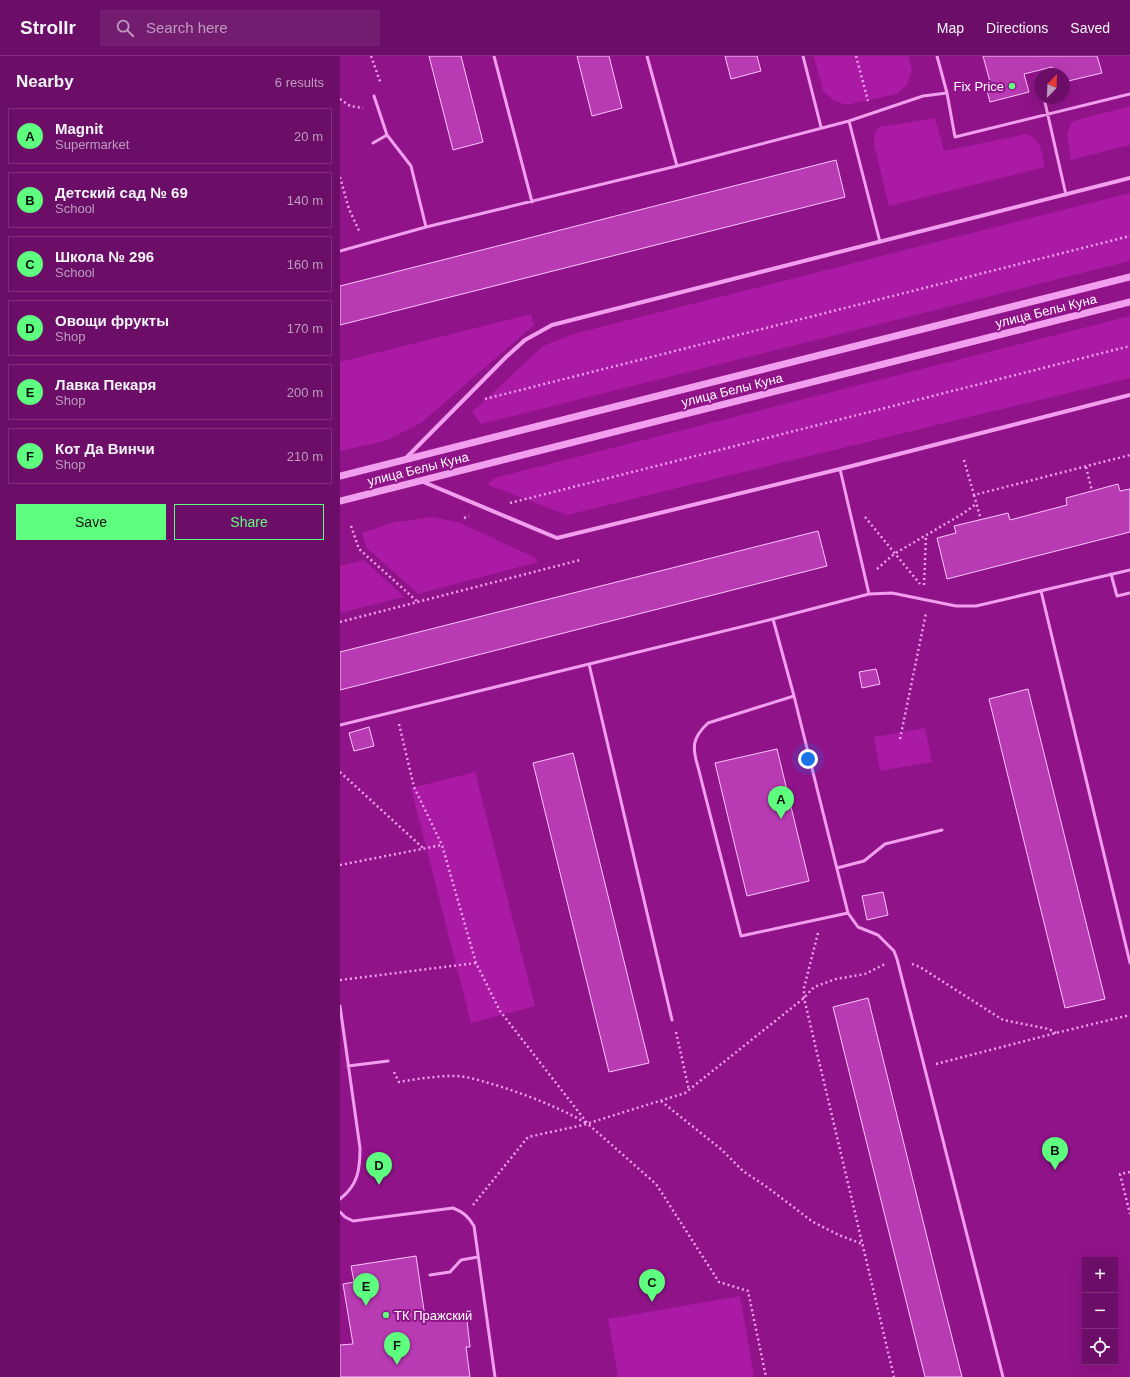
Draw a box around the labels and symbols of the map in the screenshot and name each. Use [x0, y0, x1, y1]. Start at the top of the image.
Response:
north arrow [1034, 68, 1070, 104]
place label: Fix Price [953, 79, 1004, 94]
marker: Fix Price [1007, 81, 1017, 91]
street label: улица Белы Куна [994, 291, 1099, 331]
street label: улица Белы Куна [680, 370, 785, 410]
street label: улица Белы Куна [366, 449, 471, 489]
your location [798, 749, 818, 769]
pin: A [768, 786, 794, 819]
pin: B [1042, 1137, 1068, 1170]
pin: D [366, 1152, 392, 1185]
pin: C [639, 1269, 665, 1302]
pin: E [353, 1273, 379, 1306]
place label: ТК Пражский [394, 1308, 472, 1323]
marker: ТК Пражский [381, 1310, 391, 1320]
pin: F [384, 1332, 410, 1365]

